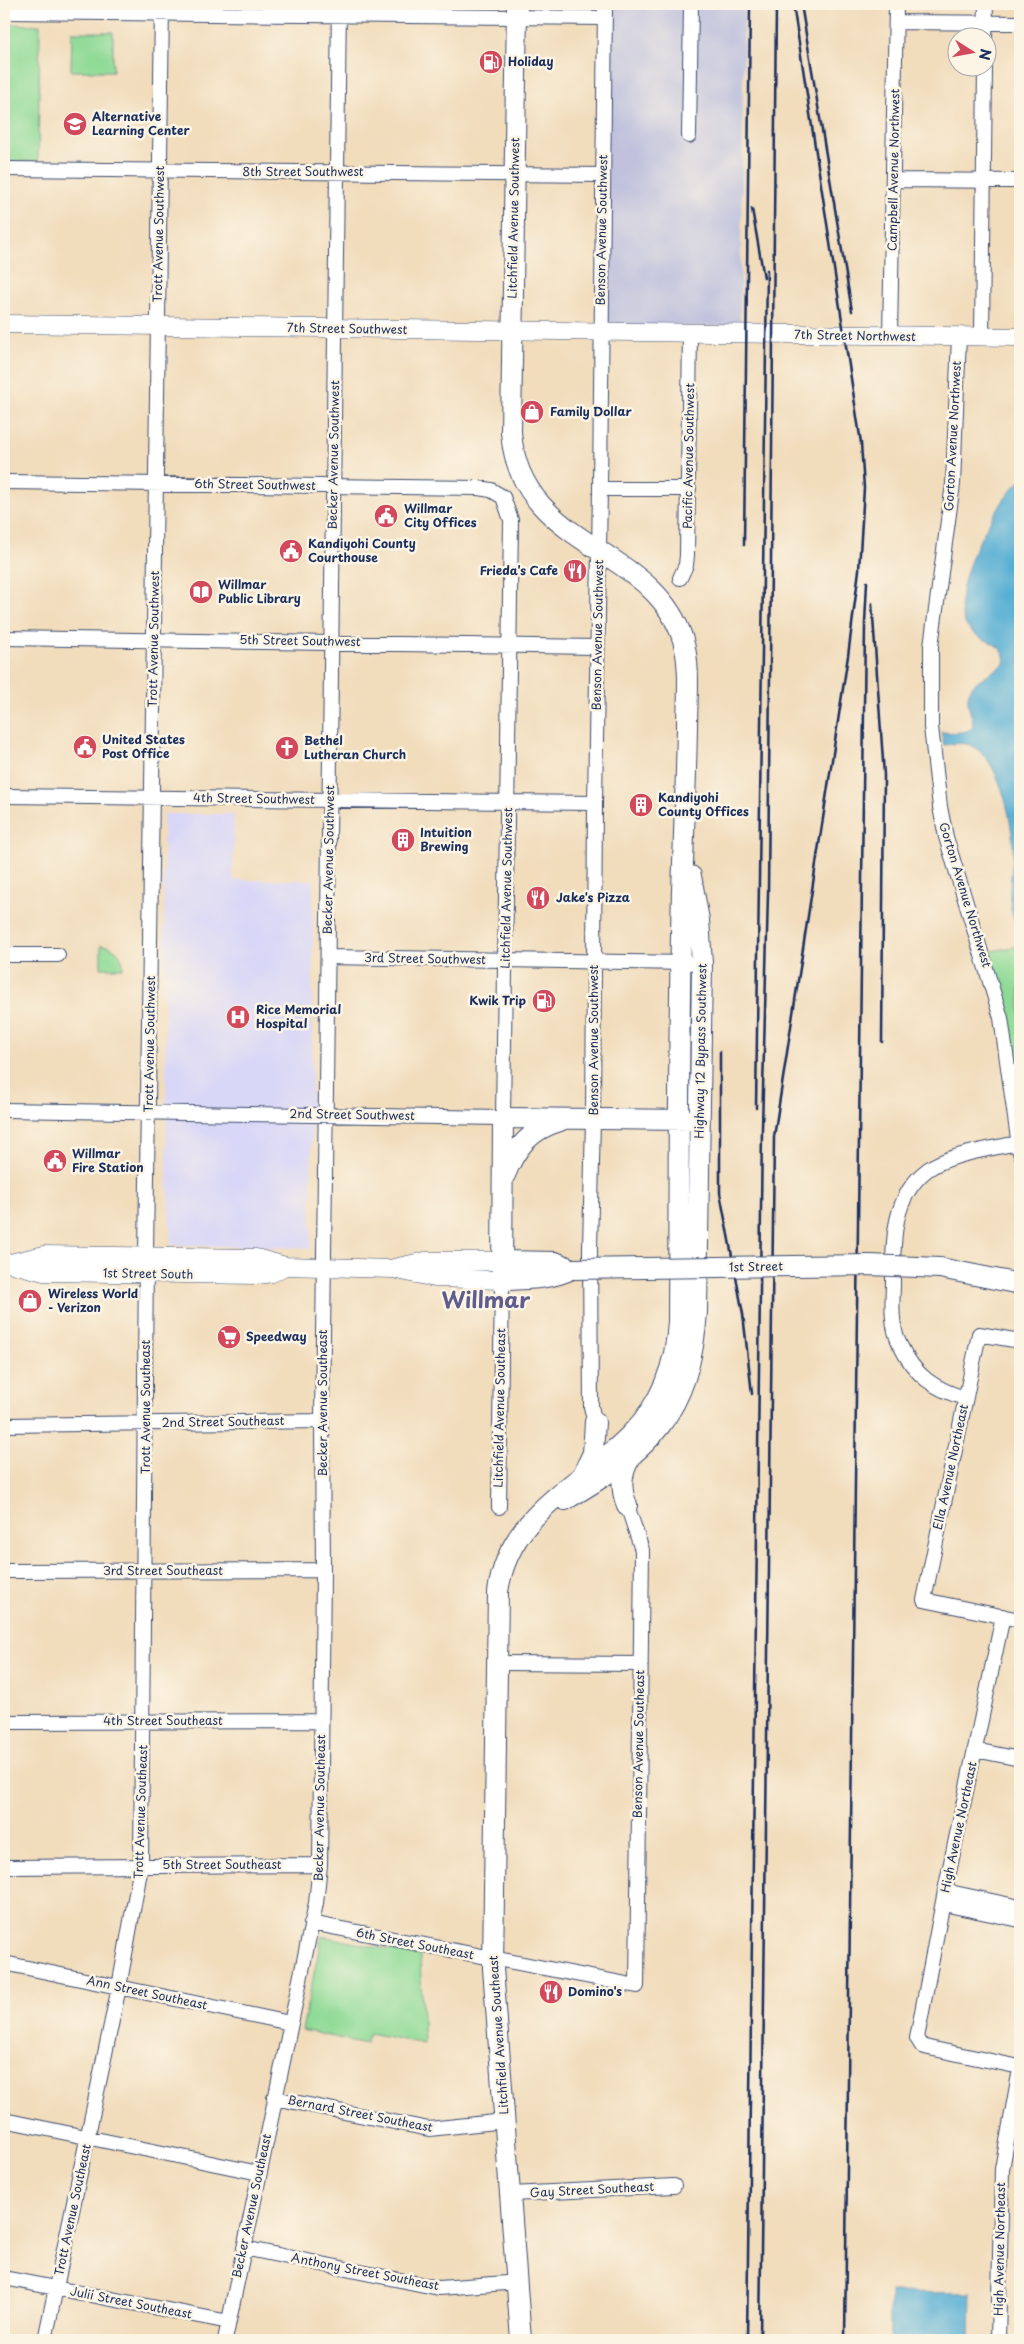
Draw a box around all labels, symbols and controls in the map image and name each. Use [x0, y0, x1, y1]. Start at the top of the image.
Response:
north arrow [946, 28, 996, 78]
text: N [974, 47, 997, 62]
fuel station icon: Holiday [478, 49, 504, 75]
place label: Holiday [508, 52, 554, 70]
street label: Campbell Avenue Northwest [883, 88, 903, 251]
place label: Alternative Learning Center [92, 107, 191, 139]
school or university icon: Alternative Learning Center [62, 111, 88, 137]
street label: Litchfield Avenue Southwest [503, 137, 523, 299]
street label: Benson Avenue Southwest [591, 154, 611, 306]
street label: 8th Street Southwest [242, 162, 364, 180]
street label: Trott Avenue Southwest [148, 165, 168, 303]
street label: 7th Street Southwest [287, 318, 408, 338]
street label: 7th Street Northwest [794, 325, 916, 345]
street label: Gorton Avenue Northwest [939, 360, 965, 512]
street label: Becker Avenue Southwest [323, 380, 343, 530]
street label: Pacific Avenue Southwest [678, 383, 698, 529]
shop icon: Family Dollar [519, 399, 545, 425]
place label: Family Dollar [550, 402, 632, 420]
street label: 6th Street Southwest [194, 474, 316, 494]
place label: Willmar City Offices [404, 499, 477, 531]
public building icon: Willmar City Offices [373, 503, 399, 529]
place label: Kandiyohi County Courthouse [308, 534, 416, 566]
public building icon: Kandiyohi County Courthouse [278, 538, 304, 564]
restaurant icon: Frieda's Cafe [562, 558, 588, 584]
street label: Benson Avenue Southwest [587, 559, 607, 711]
place label: Frieda's Cafe [480, 561, 558, 579]
street label: Trott Avenue Southwest [143, 570, 163, 708]
place label: Willmar Public Library [218, 575, 301, 607]
library icon: Willmar Public Library [188, 579, 214, 605]
street label: 5th Street Southwest [239, 630, 361, 650]
place label: United States Post Office [102, 730, 185, 762]
place label: Bethel Lutheran Church [304, 731, 406, 763]
public building icon: United States Post Office [72, 734, 98, 760]
church icon: Bethel Lutheran Church [274, 735, 300, 761]
street label: Becker Avenue Southwest [318, 785, 338, 935]
street label: 4th Street Southwest [193, 788, 315, 808]
place label: Kandiyohi County Offices [658, 788, 749, 820]
building icon: Kandiyohi County Offices [628, 792, 654, 818]
street label: Litchfield Avenue Southwest [496, 807, 516, 969]
street label: Gorton Avenue Northwest [935, 820, 997, 970]
place label: Intuition Brewing [420, 823, 472, 855]
building icon: Intuition Brewing [390, 827, 416, 853]
restaurant icon: Jake's Pizza [525, 885, 551, 911]
place label: Jake's Pizza [556, 888, 630, 906]
street label: 3rd Street Southwest [364, 948, 486, 968]
street label: Highway 12 Bypass Southwest [689, 963, 711, 1139]
street label: Benson Avenue Southwest [584, 964, 602, 1115]
street label: Trott Avenue Southwest [139, 975, 159, 1113]
fuel station icon: Kwik Trip [531, 988, 557, 1014]
place label: Kwik Trip [469, 991, 526, 1009]
place label: Rice Memorial Hospital [256, 1000, 341, 1032]
hospital icon: Rice Memorial Hospital [225, 1004, 251, 1030]
street label: 2nd Street Southwest [289, 1104, 415, 1124]
place label: Willmar Fire Station [72, 1144, 144, 1176]
public building icon: Willmar Fire Station [42, 1148, 68, 1174]
street label: 1st Street [729, 1257, 783, 1275]
street label: 1st Street South [103, 1263, 193, 1283]
district label: Willmar [442, 1282, 531, 1315]
place label: Wireless World - Verizon [48, 1284, 138, 1316]
shop icon: Wireless World - Verizon [17, 1288, 43, 1314]
supermarket icon: Speedway [216, 1324, 242, 1350]
place label: Speedway [246, 1327, 307, 1345]
street label: Litchfield Avenue Southeast [489, 1328, 509, 1488]
street label: Becker Avenue Southeast [313, 1329, 331, 1477]
street label: Trott Avenue Southeast [136, 1340, 154, 1474]
street label: Ella Avenue Northeast [928, 1402, 972, 1531]
street label: 2nd Street Southeast [161, 1411, 285, 1431]
street label: 3rd Street Southeast [103, 1561, 223, 1579]
street label: Benson Avenue Southeast [628, 1669, 648, 1818]
street label: 4th Street Southeast [103, 1711, 223, 1729]
street label: Becker Avenue Southeast [309, 1734, 329, 1882]
street label: Trott Avenue Southeast [129, 1744, 151, 1879]
street label: High Avenue Northeast [935, 1759, 981, 1894]
street label: 5th Street Southeast [162, 1855, 282, 1873]
street label: 6th Street Southeast [355, 1923, 476, 1963]
street label: Litchfield Avenue Southeast [483, 1955, 513, 2115]
street label: Ann Street Southeast [85, 1970, 209, 2014]
restaurant icon: Domino's [538, 1979, 564, 2005]
place label: Domino's [568, 1982, 622, 2000]
street label: Bernard Street Southeast [286, 2090, 435, 2136]
street label: Becker Avenue Southeast [227, 2132, 275, 2280]
street label: Trott Avenue Southeast [49, 2142, 95, 2277]
street label: Gay Street Southeast [529, 2177, 655, 2201]
street label: High Avenue Northeast [989, 2182, 1009, 2316]
street label: Anthony Street Southeast [290, 2248, 441, 2294]
street label: Julii Street Southeast [69, 2281, 194, 2323]

